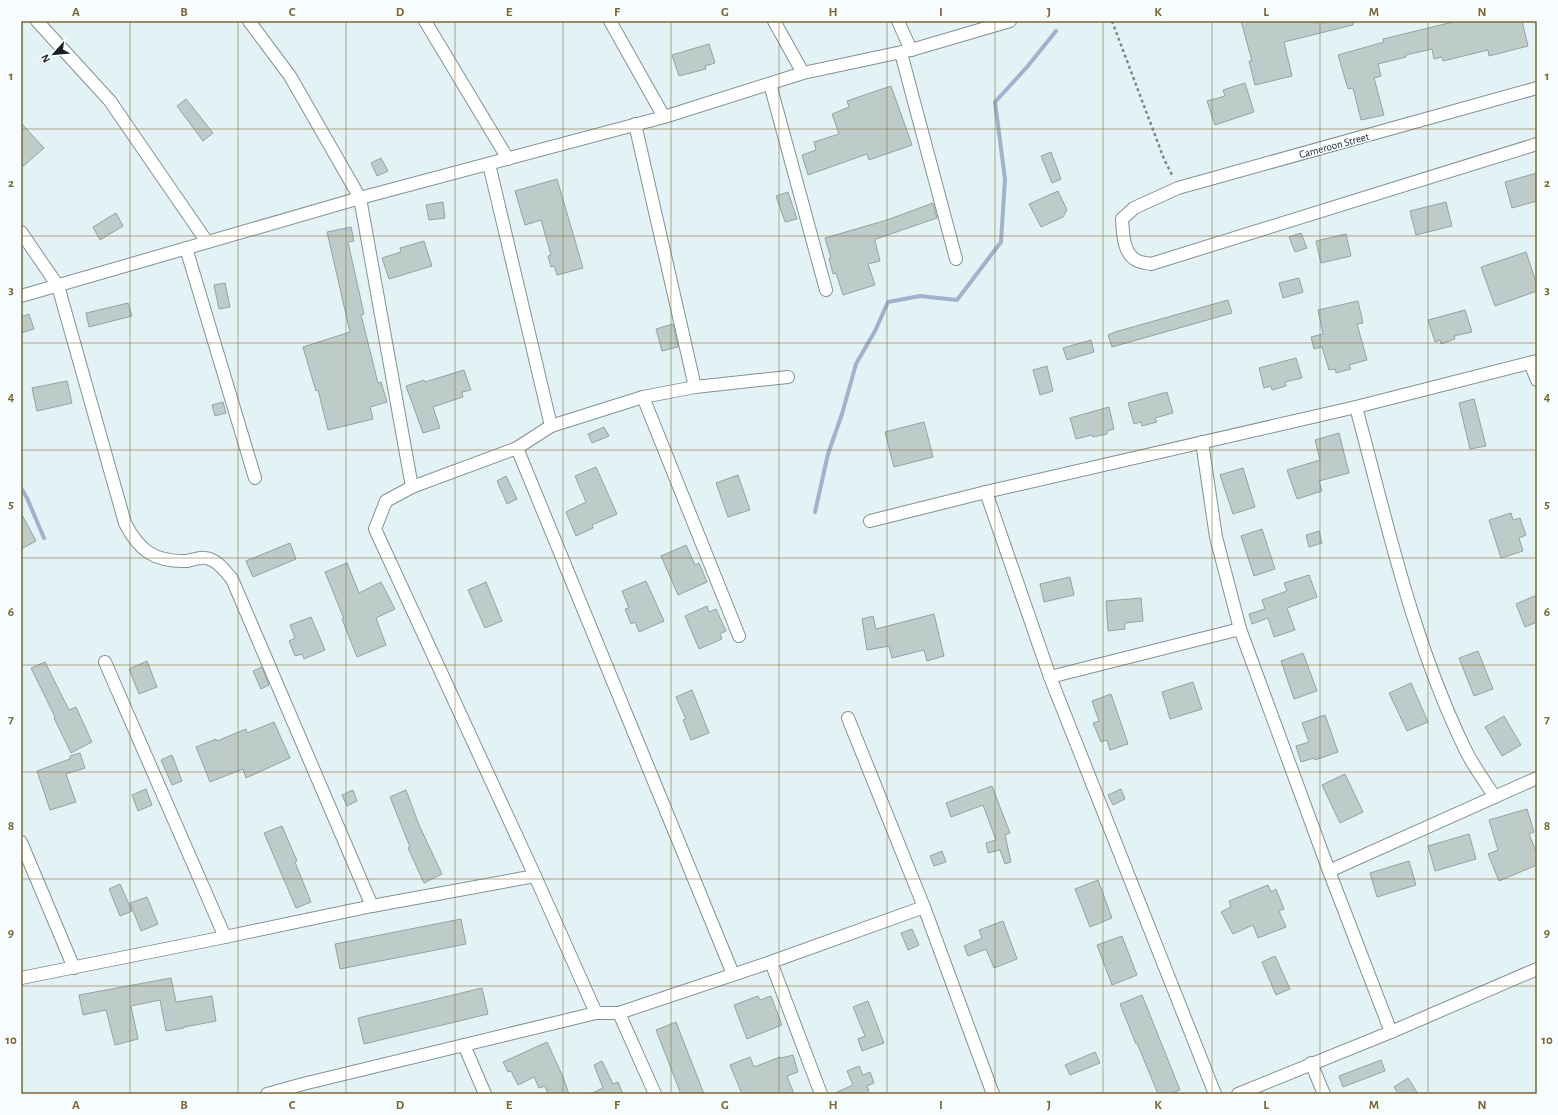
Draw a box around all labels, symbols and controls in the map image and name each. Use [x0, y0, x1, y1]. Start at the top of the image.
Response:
text: A [72, 6, 80, 19]
text: B [180, 6, 188, 19]
text: C [289, 6, 296, 19]
text: D [396, 6, 405, 19]
text: E [506, 6, 513, 19]
text: F [614, 6, 621, 19]
text: G [721, 6, 729, 19]
text: H [828, 6, 838, 19]
text: I [939, 6, 943, 19]
text: J [1047, 6, 1051, 19]
text: K [1154, 6, 1162, 19]
text: L [1263, 6, 1269, 19]
text: M [1369, 6, 1379, 19]
text: N [1477, 6, 1487, 19]
north arrow [34, 34, 74, 74]
text: N [39, 52, 52, 64]
text: 1 [9, 70, 13, 83]
text: 1 [1545, 70, 1549, 83]
street label: Cameroon Street [1298, 131, 1371, 160]
text: 2 [8, 177, 14, 190]
text: 2 [1544, 177, 1550, 190]
text: 3 [8, 284, 14, 297]
text: 3 [1544, 284, 1550, 297]
text: 4 [8, 391, 15, 404]
text: 4 [1544, 391, 1551, 404]
text: 5 [8, 498, 14, 511]
text: 5 [1544, 498, 1550, 511]
text: 6 [8, 606, 14, 619]
text: 6 [1544, 606, 1550, 619]
text: 7 [8, 713, 14, 726]
text: 7 [1544, 713, 1550, 726]
text: 8 [8, 820, 14, 833]
text: 8 [1544, 820, 1550, 833]
text: 9 [8, 927, 14, 940]
text: 9 [1544, 927, 1550, 940]
text: 10 [5, 1034, 17, 1047]
text: 10 [1541, 1034, 1553, 1047]
text: A [72, 1099, 80, 1112]
text: B [180, 1099, 188, 1112]
text: C [289, 1099, 296, 1112]
text: D [396, 1099, 405, 1112]
text: E [506, 1099, 513, 1112]
text: F [614, 1099, 621, 1112]
text: G [721, 1099, 729, 1112]
text: H [828, 1099, 838, 1112]
text: I [939, 1099, 943, 1112]
text: J [1047, 1099, 1051, 1112]
text: K [1154, 1099, 1162, 1112]
text: L [1263, 1099, 1269, 1112]
text: M [1369, 1099, 1379, 1112]
text: N [1477, 1099, 1487, 1112]

